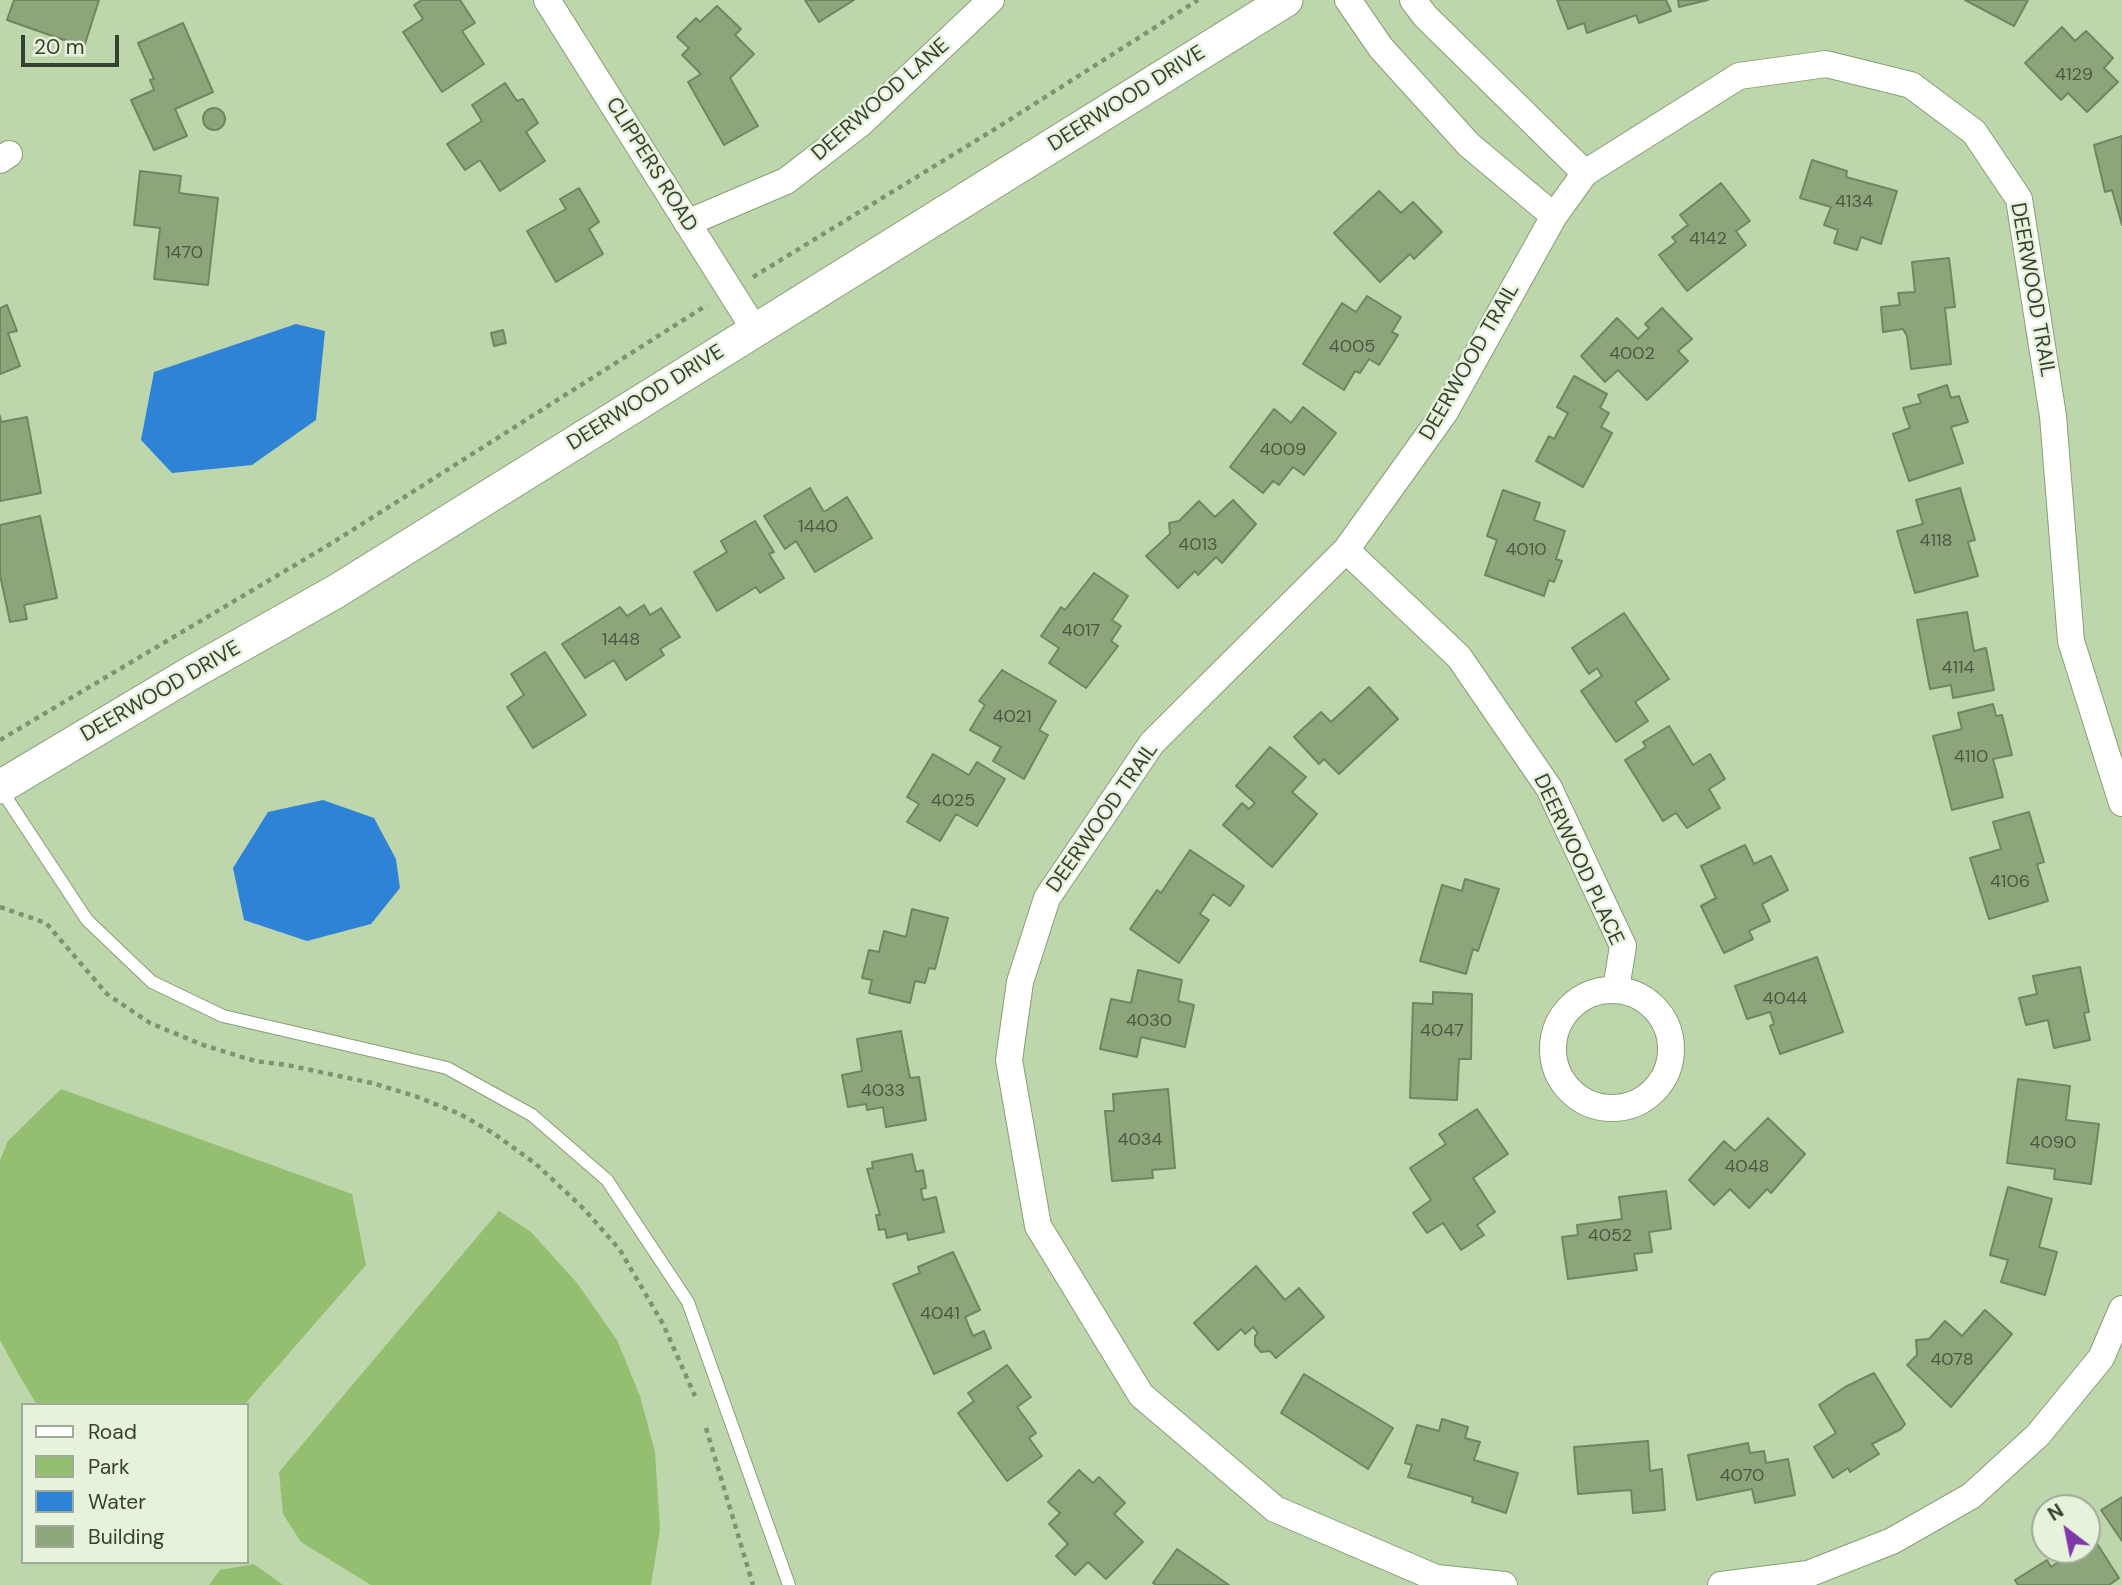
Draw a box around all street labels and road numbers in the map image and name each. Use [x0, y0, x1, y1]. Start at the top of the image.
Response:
street label: DEERWOOD LANE [807, 33, 955, 167]
street label: DEERWOOD DRIVE [1044, 41, 1210, 157]
street label: CLIPPERS ROAD [600, 93, 702, 237]
street label: DEERWOOD TRAIL [2004, 201, 2060, 379]
street label: DEERWOOD TRAIL [1415, 279, 1525, 445]
street label: DEERWOOD DRIVE [563, 340, 729, 456]
street label: DEERWOOD DRIVE [77, 636, 245, 748]
street label: DEERWOOD TRAIL [1042, 738, 1164, 898]
street label: DEERWOOD PLACE [1527, 770, 1629, 950]

